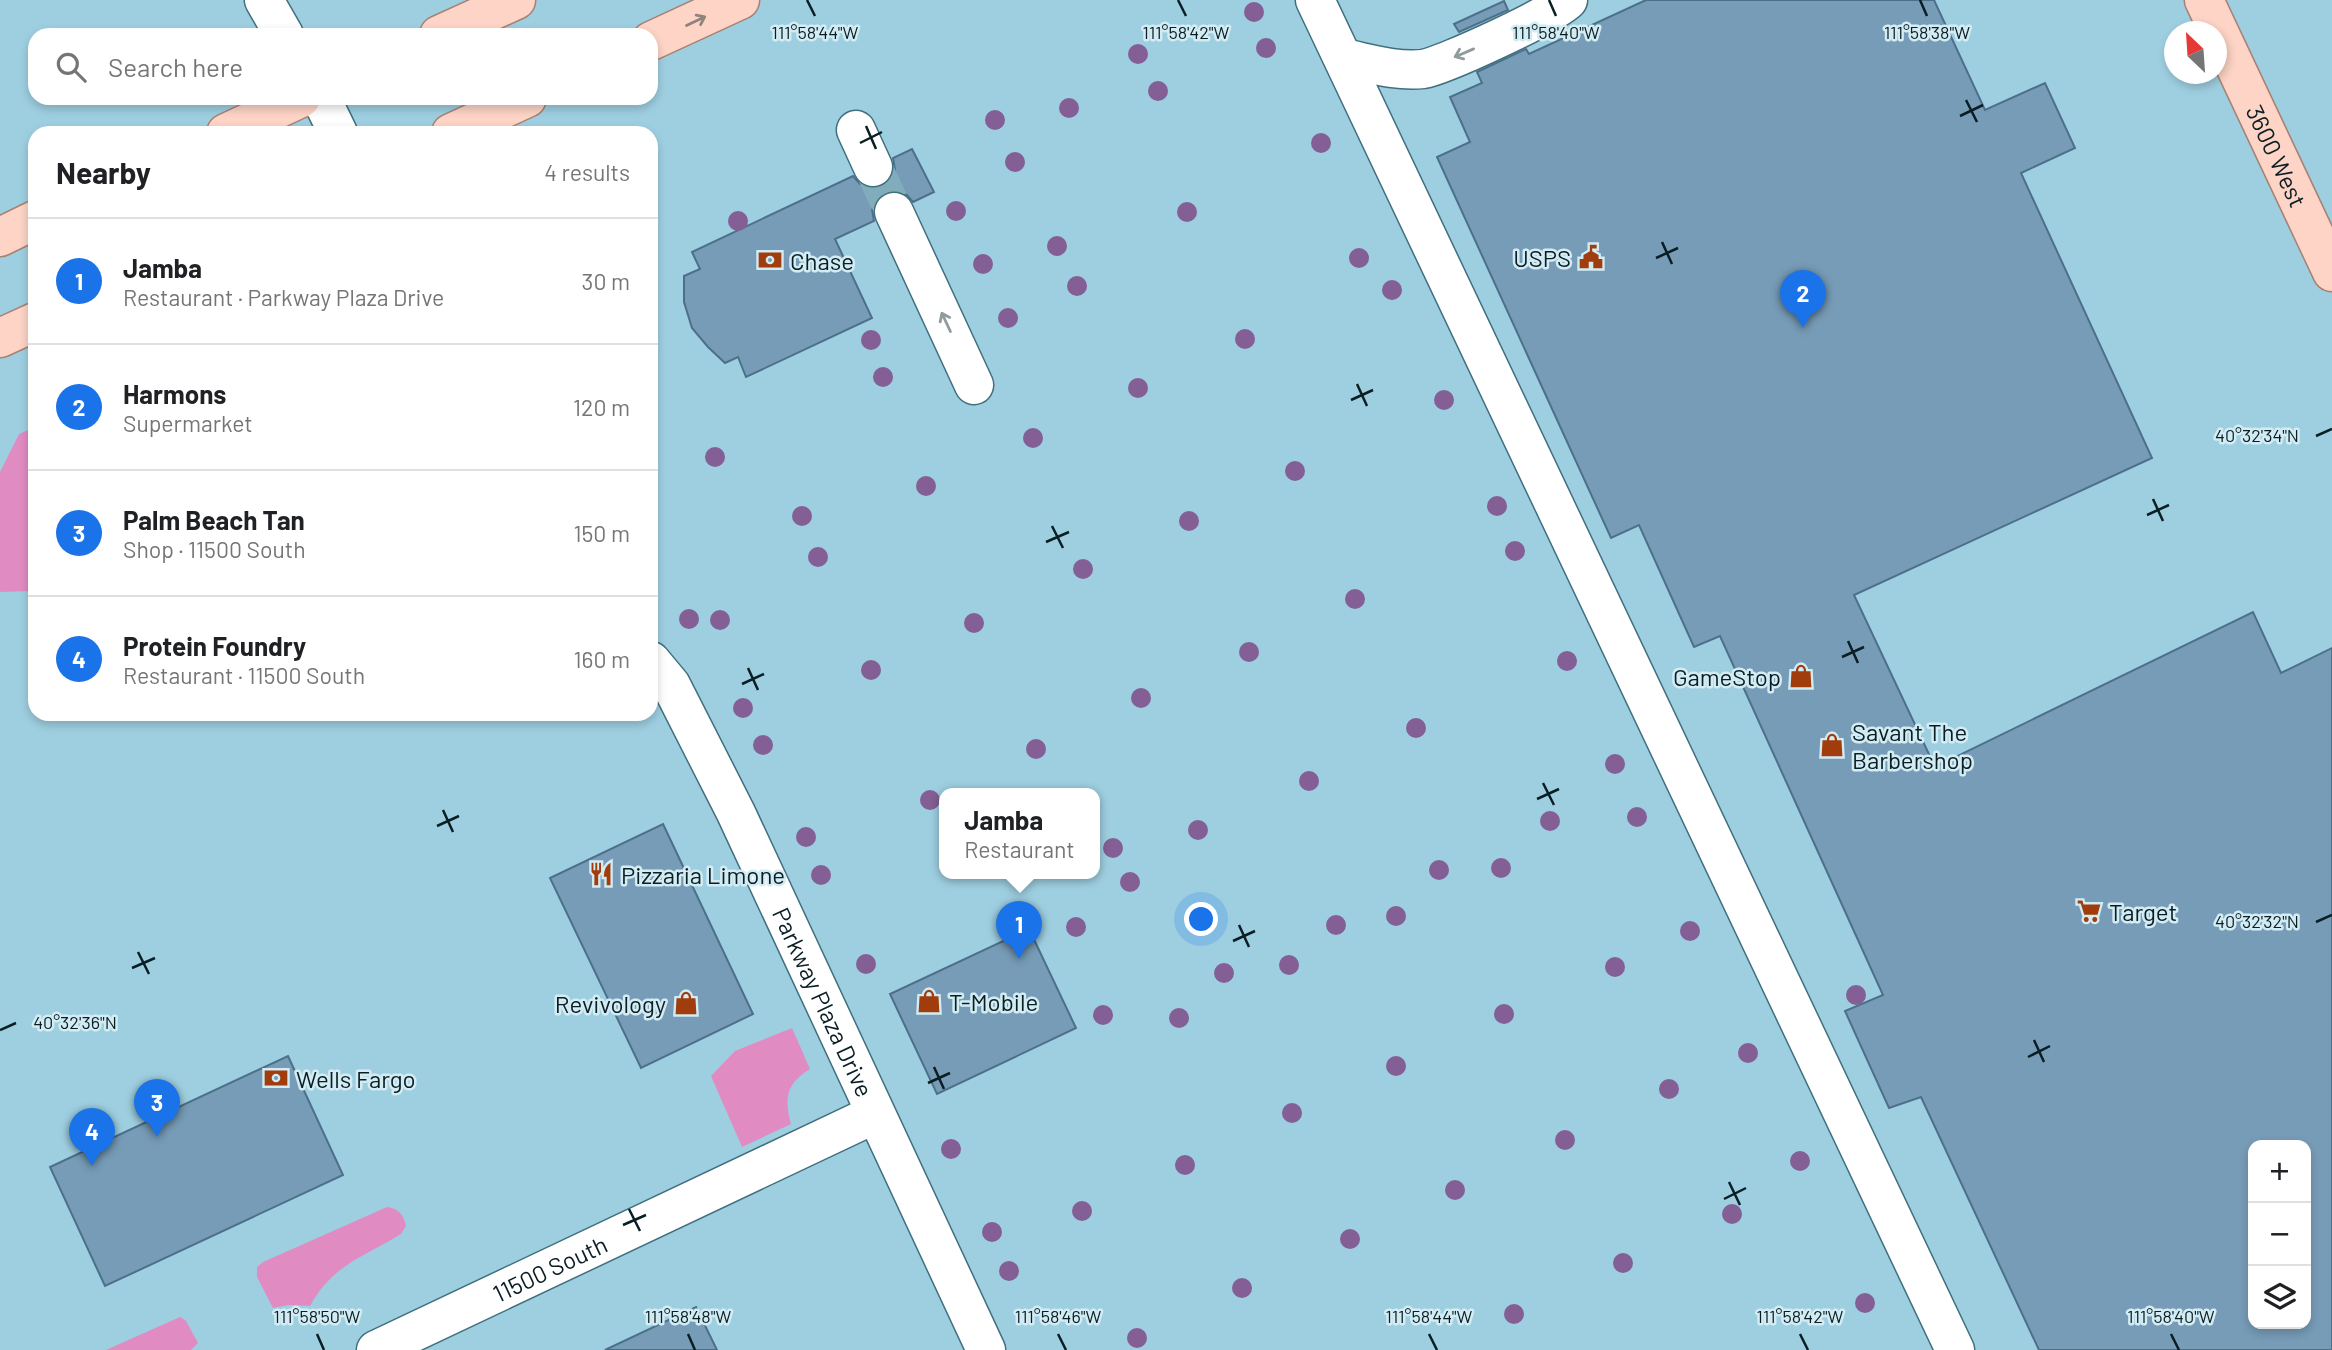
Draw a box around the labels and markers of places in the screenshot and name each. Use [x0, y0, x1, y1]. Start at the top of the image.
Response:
place label: USPS [1513, 243, 1571, 272]
public building icon: USPS [1577, 243, 1605, 271]
bank icon: Chase [756, 246, 784, 274]
place label: Chase [790, 246, 854, 275]
pin: 2 [1780, 270, 1826, 328]
place label: GameStop [1673, 662, 1781, 691]
shop icon: GameStop [1787, 662, 1815, 690]
place label: Savant The Barbershop [1852, 717, 1973, 774]
shop icon: Savant The Barbershop [1818, 731, 1846, 759]
restaurant icon: Pizzaria Limone [587, 860, 615, 888]
place label: Pizzaria Limone [621, 860, 785, 889]
supermarket icon: Target [2075, 897, 2103, 925]
place label: Target [2109, 897, 2177, 926]
pin: 1 [996, 901, 1042, 959]
shop icon: T-Mobile [915, 987, 943, 1015]
place label: T-Mobile [949, 987, 1038, 1016]
place label: Revivology [555, 989, 666, 1018]
shop icon: Revivology [672, 989, 700, 1017]
bank icon: Wells Fargo [262, 1064, 290, 1092]
place label: Wells Fargo [296, 1064, 416, 1093]
pin: 3 [134, 1079, 180, 1137]
pin: 4 [69, 1108, 115, 1166]

